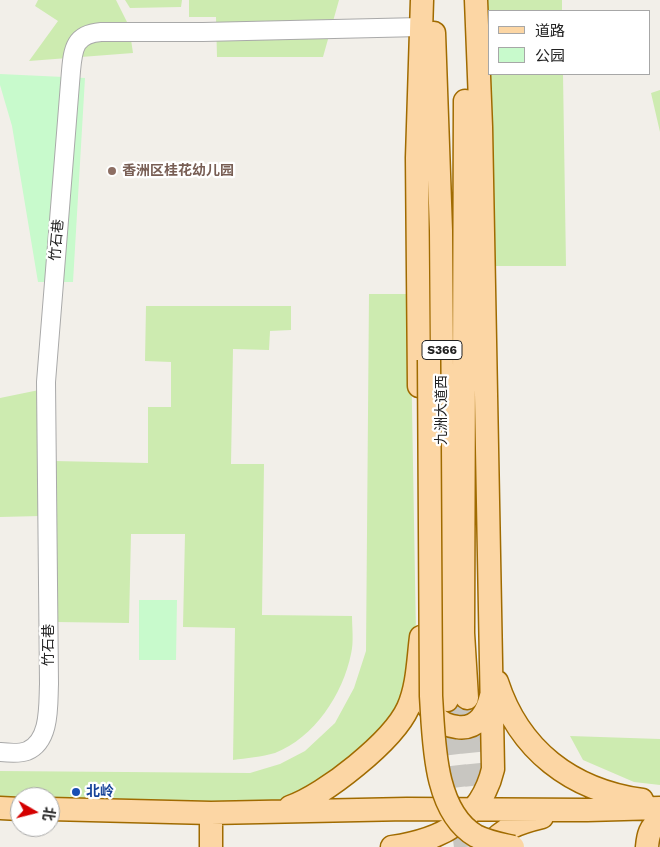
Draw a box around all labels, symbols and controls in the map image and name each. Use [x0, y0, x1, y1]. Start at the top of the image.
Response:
legend [488, 10, 650, 75]
text: 道路 [535, 22, 565, 40]
text: 公园 [535, 47, 565, 65]
place label: 香洲区桂花幼儿园 [122, 163, 234, 179]
marker: 香洲区桂花幼儿园 [106, 165, 118, 177]
street label: 竹石巷 [47, 218, 67, 262]
road number: S366 [422, 340, 462, 360]
street label: 九洲大道西 [434, 375, 450, 445]
street label: 竹石巷 [41, 624, 57, 666]
place label: 北岭 [86, 784, 114, 800]
marker: 北岭 [70, 786, 82, 798]
north arrow [10, 787, 60, 837]
text: 北 [40, 806, 58, 822]

